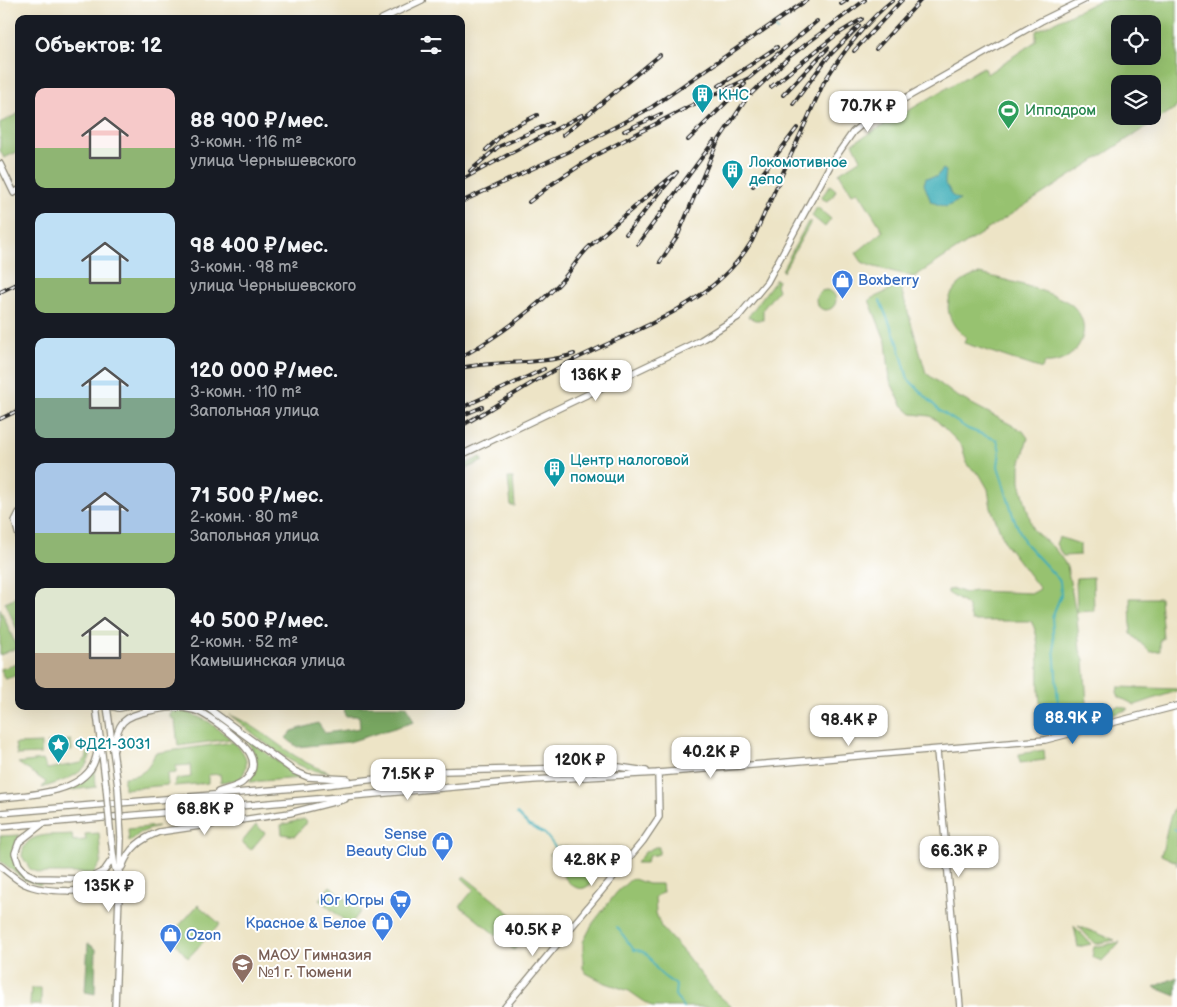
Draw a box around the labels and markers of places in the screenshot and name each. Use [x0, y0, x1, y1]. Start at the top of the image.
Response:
building icon: КНС [690, 83, 714, 114]
place label: КНС [718, 86, 749, 105]
pin: 70.7K ₽ [822, 90, 914, 133]
sports icon: Ипподром [997, 98, 1021, 129]
place label: Ипподром [1025, 101, 1096, 120]
place label: Локомотивное депо [748, 153, 847, 189]
building icon: Локомотивное депо [721, 159, 745, 190]
shop icon: Boxberry [830, 268, 854, 299]
place label: Boxberry [858, 271, 919, 290]
pin: 136K ₽ [555, 360, 637, 402]
place label: Центр налоговой помощи [570, 451, 689, 487]
building icon: Центр налоговой помощи [542, 457, 566, 488]
pin: 88.9K ₽ [1027, 702, 1119, 745]
pin: 98.4K ₽ [803, 704, 895, 747]
place icon: ФД21-3031 [47, 732, 71, 763]
place label: ФД21-3031 [75, 735, 150, 754]
pin: 40.2K ₽ [665, 736, 757, 779]
pin: 120K ₽ [539, 744, 621, 787]
pin: 71.5K ₽ [362, 758, 454, 801]
pin: 68.8K ₽ [159, 794, 251, 836]
place label: Sense Beauty Club [346, 825, 428, 861]
shop icon: Sense Beauty Club [431, 831, 455, 862]
pin: 66.3K ₽ [913, 836, 1005, 878]
pin: 42.8K ₽ [546, 844, 638, 887]
pin: 135K ₽ [68, 870, 150, 913]
supermarket icon: Юг Югры [388, 888, 412, 919]
place label: Юг Югры [320, 891, 384, 910]
shop icon: Красное & Белое [370, 911, 394, 942]
place label: Красное & Белое [245, 914, 366, 933]
pin: 40.5K ₽ [487, 914, 579, 957]
shop icon: Ozon [158, 923, 182, 954]
place label: Ozon [186, 926, 221, 945]
place label: МАОУ Гимназия №1 г. Тюмени [258, 946, 372, 982]
school or university icon: МАОУ Гимназия №1 г. Тюмени [230, 952, 254, 983]

